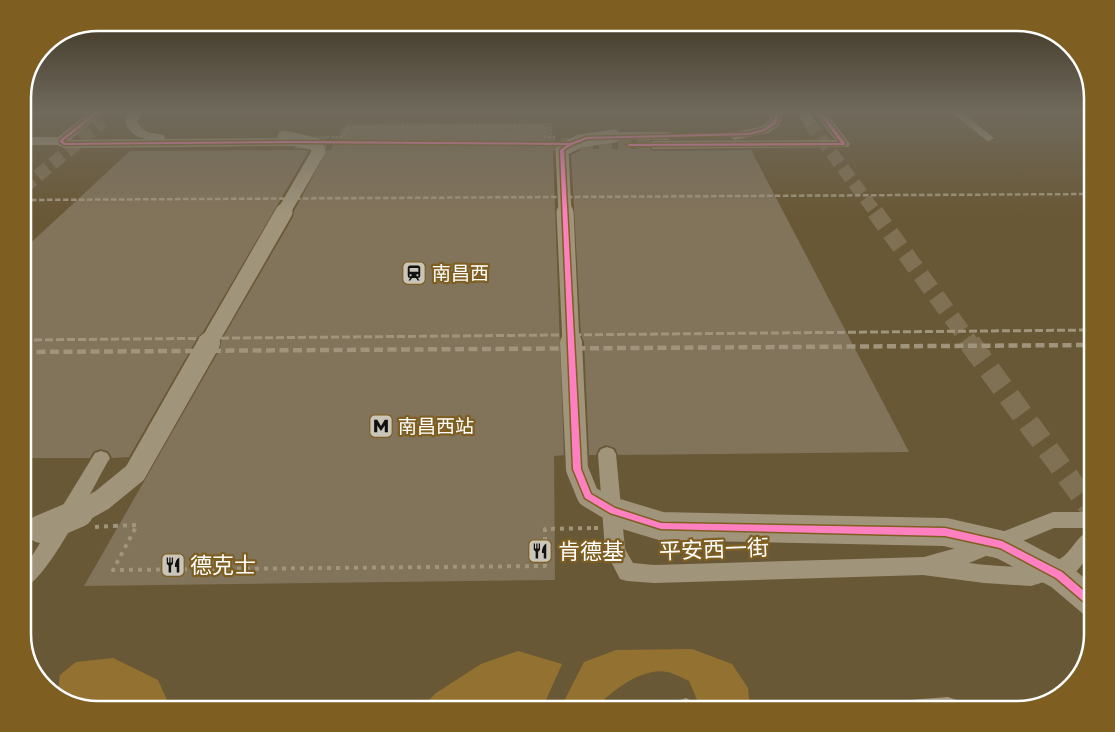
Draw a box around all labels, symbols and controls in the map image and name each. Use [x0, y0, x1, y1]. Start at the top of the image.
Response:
place label: 南昌西 [432, 258, 489, 287]
station icon: 南昌西 [401, 260, 427, 286]
place label: 南昌西站 [398, 411, 474, 440]
metro station icon: 南昌西站 [368, 413, 394, 439]
street label: 平安西一街 [658, 530, 770, 568]
place label: 肯德基 [558, 534, 624, 568]
restaurant icon: 肯德基 [527, 538, 553, 564]
place label: 德克士 [190, 548, 256, 582]
restaurant icon: 德克士 [160, 552, 186, 578]

